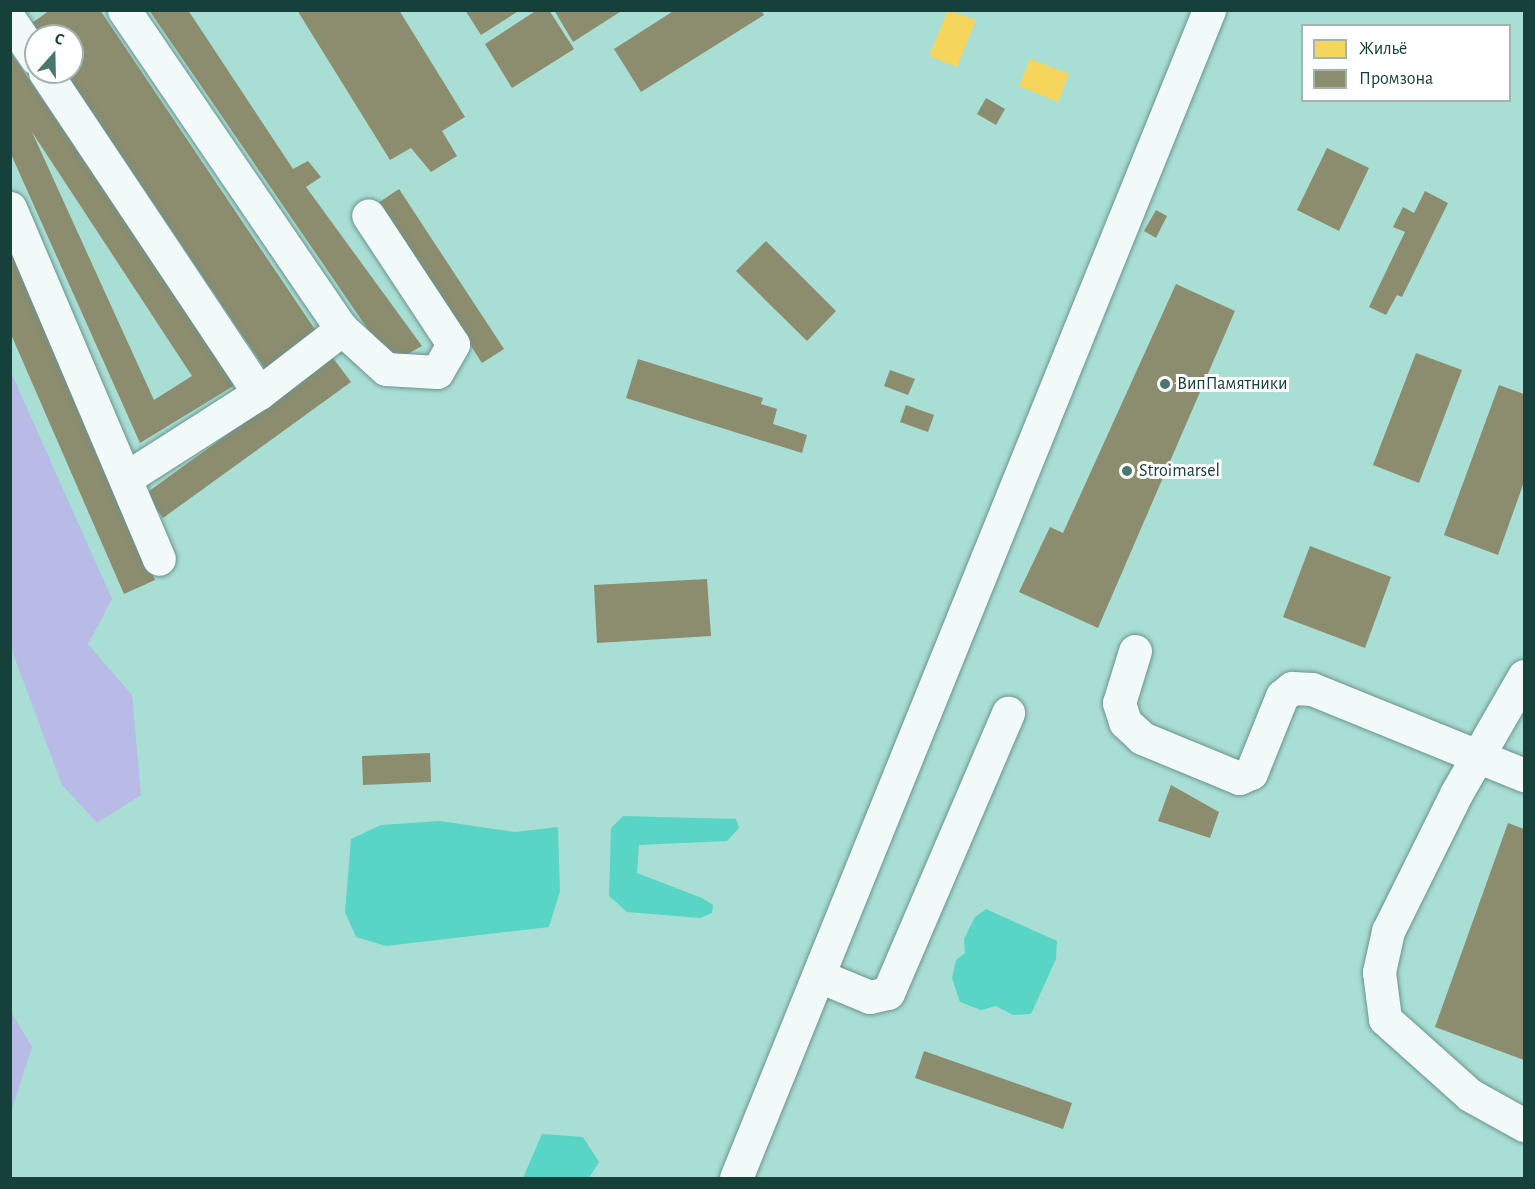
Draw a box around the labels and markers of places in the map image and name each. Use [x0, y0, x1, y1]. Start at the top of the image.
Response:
place label: ВипПамятники [1177, 373, 1288, 395]
marker: ВипПамятники [1158, 377, 1172, 391]
place label: Stroimarsel [1139, 460, 1220, 482]
marker: Stroimarsel [1120, 464, 1134, 478]

